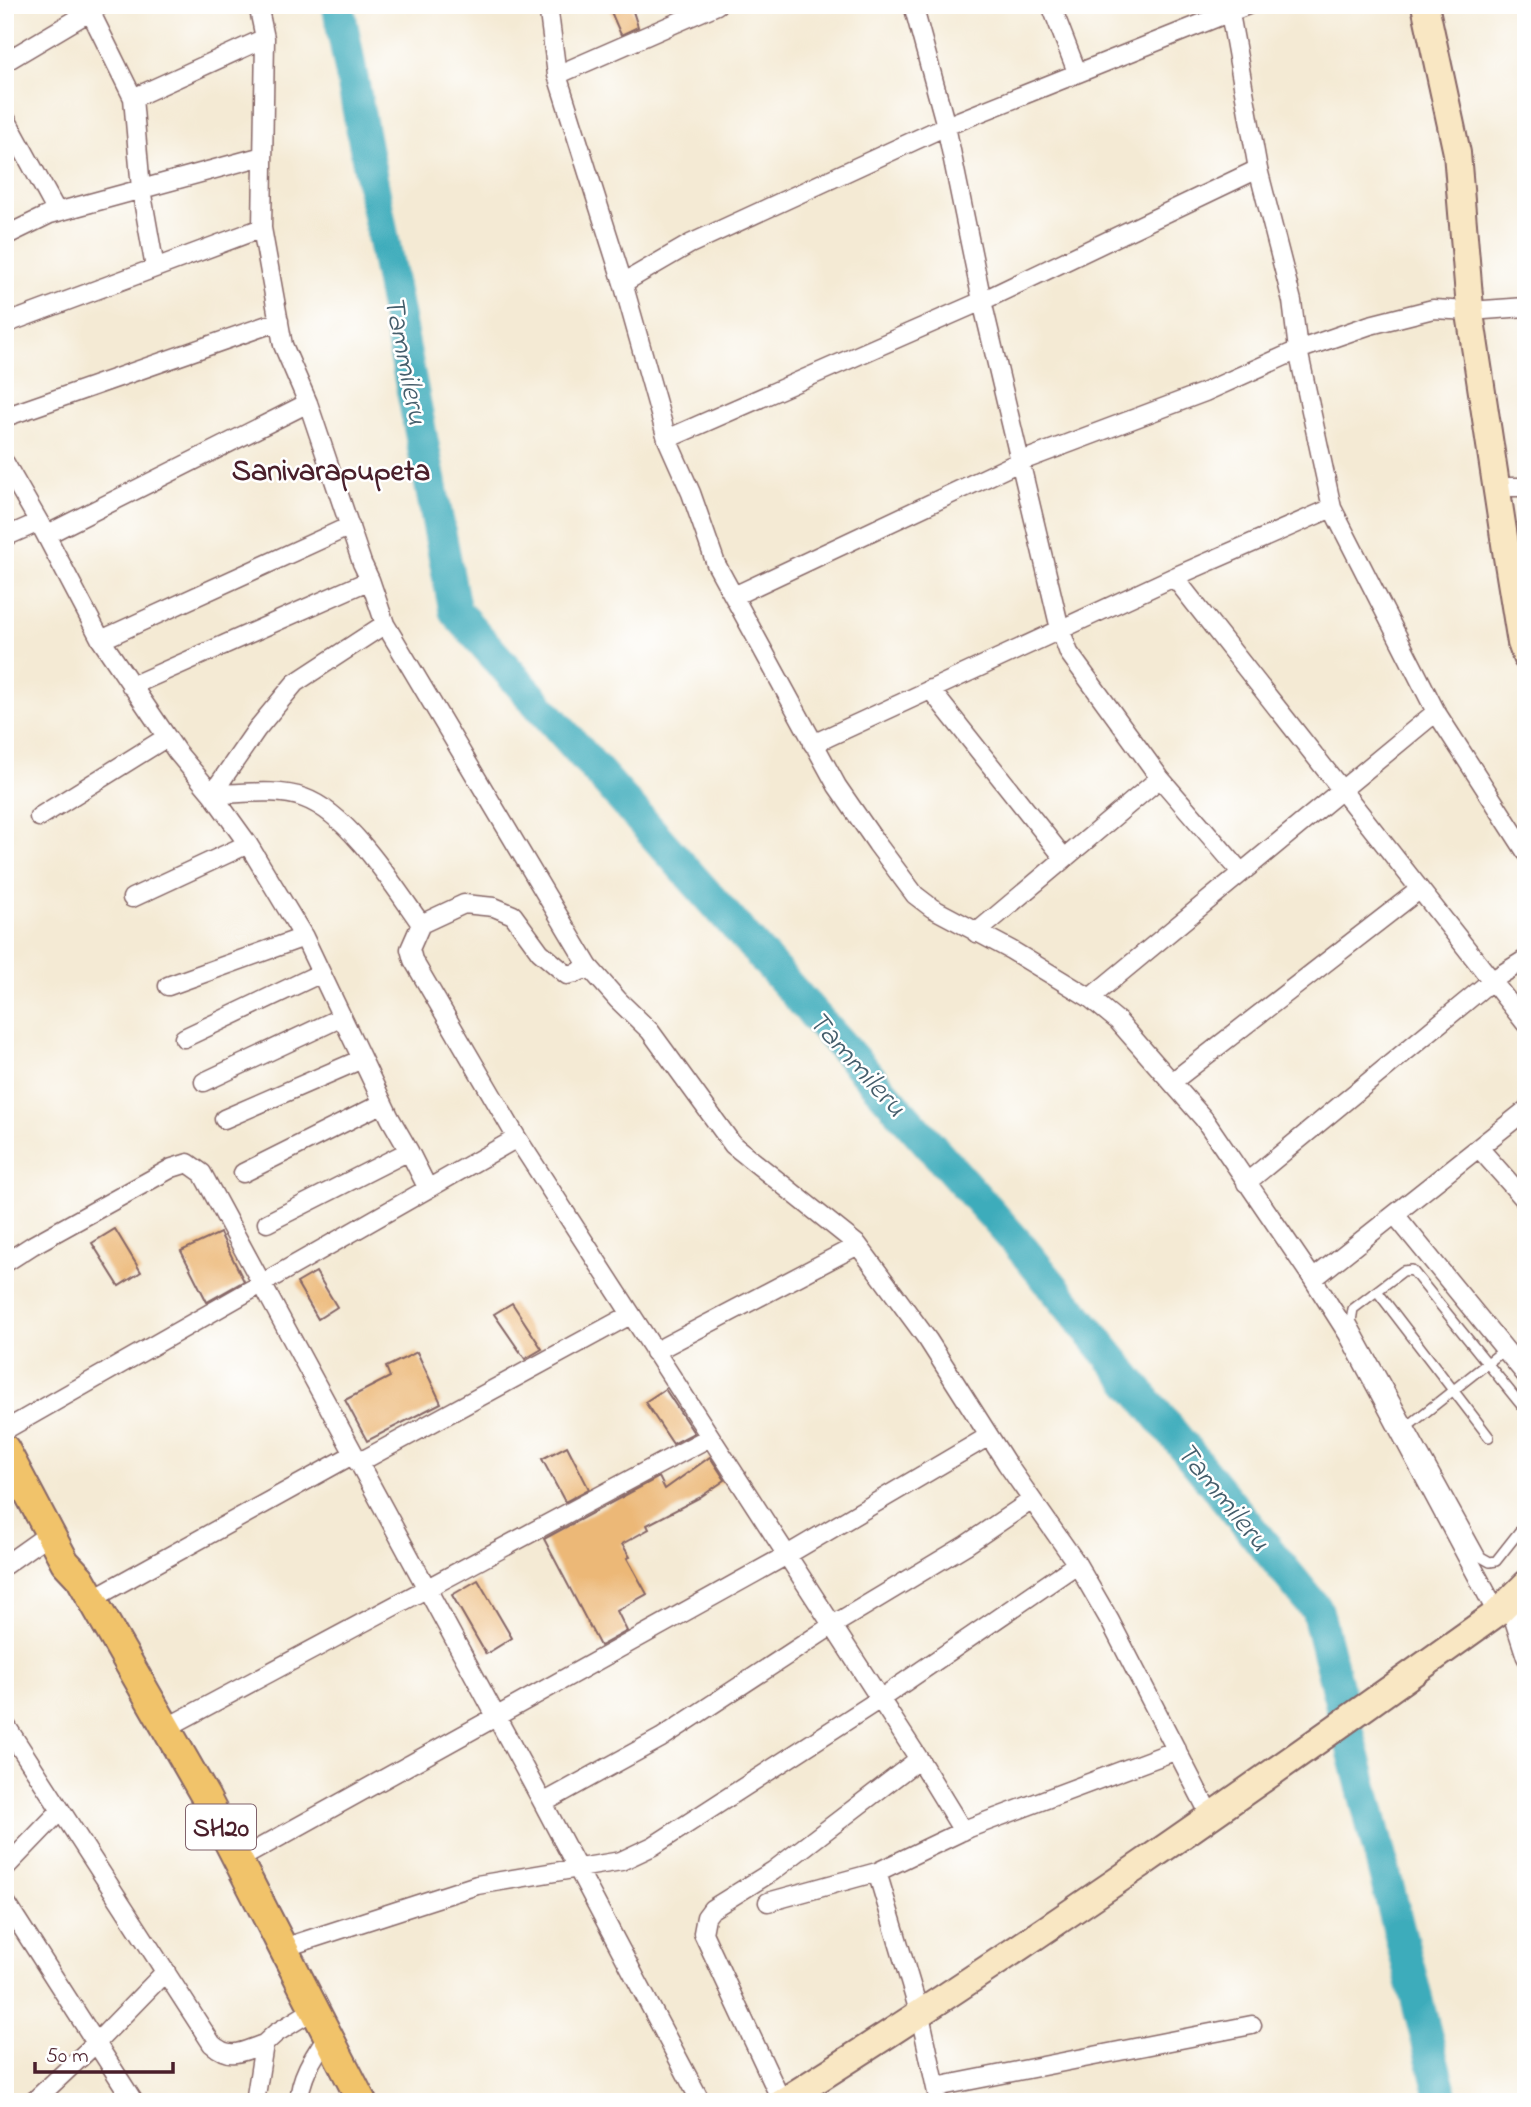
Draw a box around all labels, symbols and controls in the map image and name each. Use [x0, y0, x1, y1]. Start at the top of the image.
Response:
water label: Tammileru [370, 292, 438, 429]
district label: Sanivarapupeta [232, 451, 430, 495]
water label: Tammileru [796, 1002, 916, 1128]
water label: Tammileru [1164, 1433, 1280, 1562]
road number: SH20 [186, 1804, 256, 1850]
scale bar [35, 2030, 173, 2074]
text: 50 m [46, 2042, 89, 2072]

